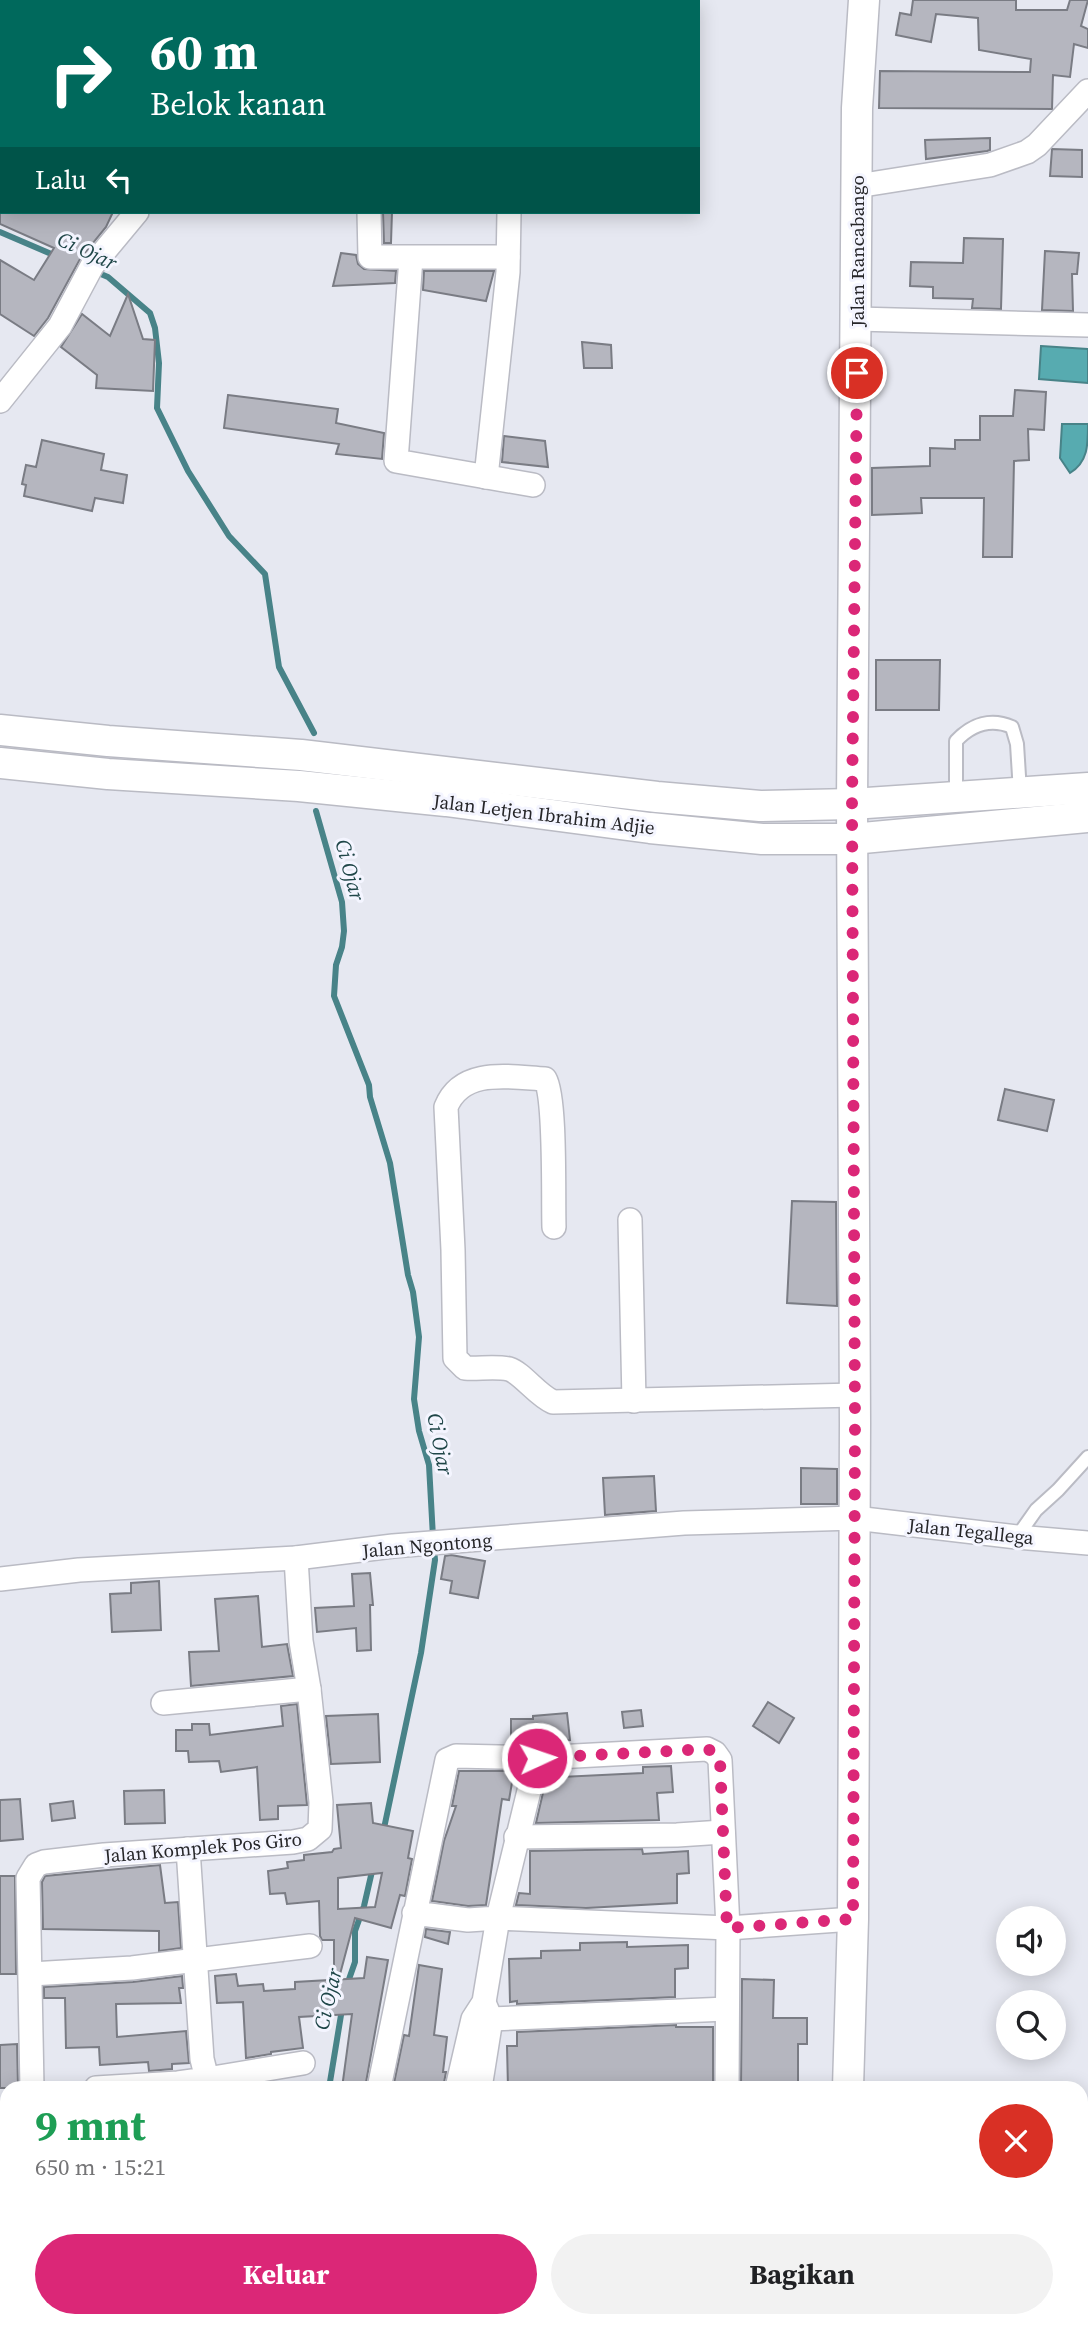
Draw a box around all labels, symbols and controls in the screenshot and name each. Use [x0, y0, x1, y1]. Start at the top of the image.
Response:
text: 60 m [150, 18, 258, 85]
icon: right [35, 28, 126, 119]
text: Belok kanan [150, 82, 326, 126]
icon: left [100, 161, 138, 199]
text: Lalu [35, 162, 86, 198]
street label: Jalan Rancabango [844, 175, 870, 328]
water label: Ci Ojar [53, 224, 122, 277]
pin [827, 343, 887, 403]
icon: arrive [838, 354, 876, 392]
street label: Jalan Letjen Ibrahim Adjie [431, 787, 656, 840]
water label: Ci Ojar [328, 836, 373, 904]
water label: Ci Ojar [420, 1411, 461, 1478]
street label: Jalan Tegallega [906, 1511, 1035, 1551]
street label: Jalan Ngontong [360, 1526, 493, 1564]
position arrow [500, 1721, 574, 1795]
street label: Jalan Komplek Pos Giro [102, 1825, 303, 1869]
map controls [996, 1906, 1066, 2060]
button: sound [996, 1906, 1066, 1976]
water label: Ci Ojar [306, 1965, 349, 2032]
button: search [996, 1990, 1066, 2060]
text: 9 mnt [35, 2096, 146, 2154]
button: close [979, 2104, 1053, 2178]
text: 650 m · 15:21 [35, 2151, 166, 2183]
button: Keluar [35, 2234, 537, 2314]
button: Bagikan [551, 2234, 1053, 2314]

